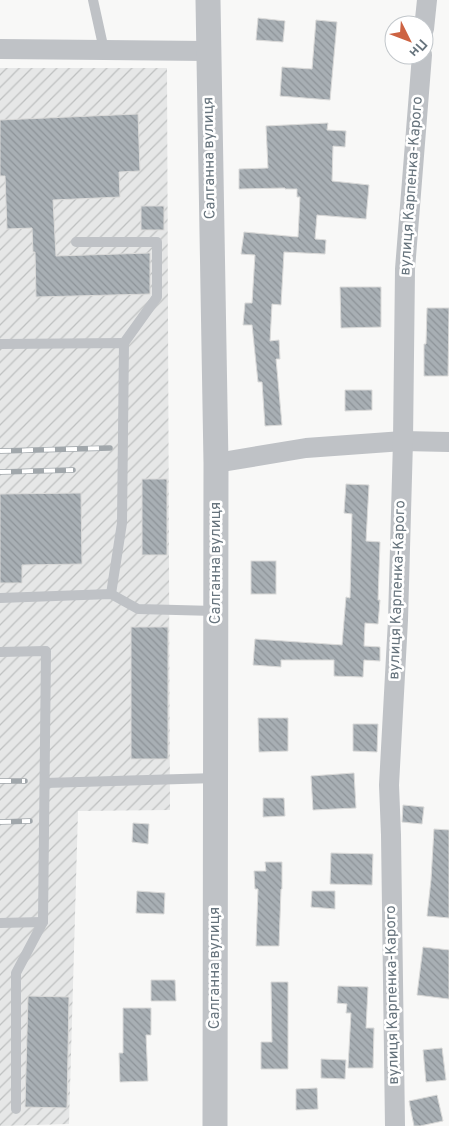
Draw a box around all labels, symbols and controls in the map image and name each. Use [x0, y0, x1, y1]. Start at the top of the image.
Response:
north arrow [384, 15, 434, 65]
text: Пн [405, 35, 430, 60]
street label: вулиця Карпенка-Карого [396, 96, 428, 276]
street label: Салганна вулиця [199, 97, 221, 219]
street label: вулиця Карпенка-Карого [385, 500, 411, 680]
street label: Салганна вулиця [207, 502, 226, 624]
street label: вулиця Карпенка-Карого [382, 905, 404, 1085]
street label: Салганна вулиця [206, 907, 225, 1029]

